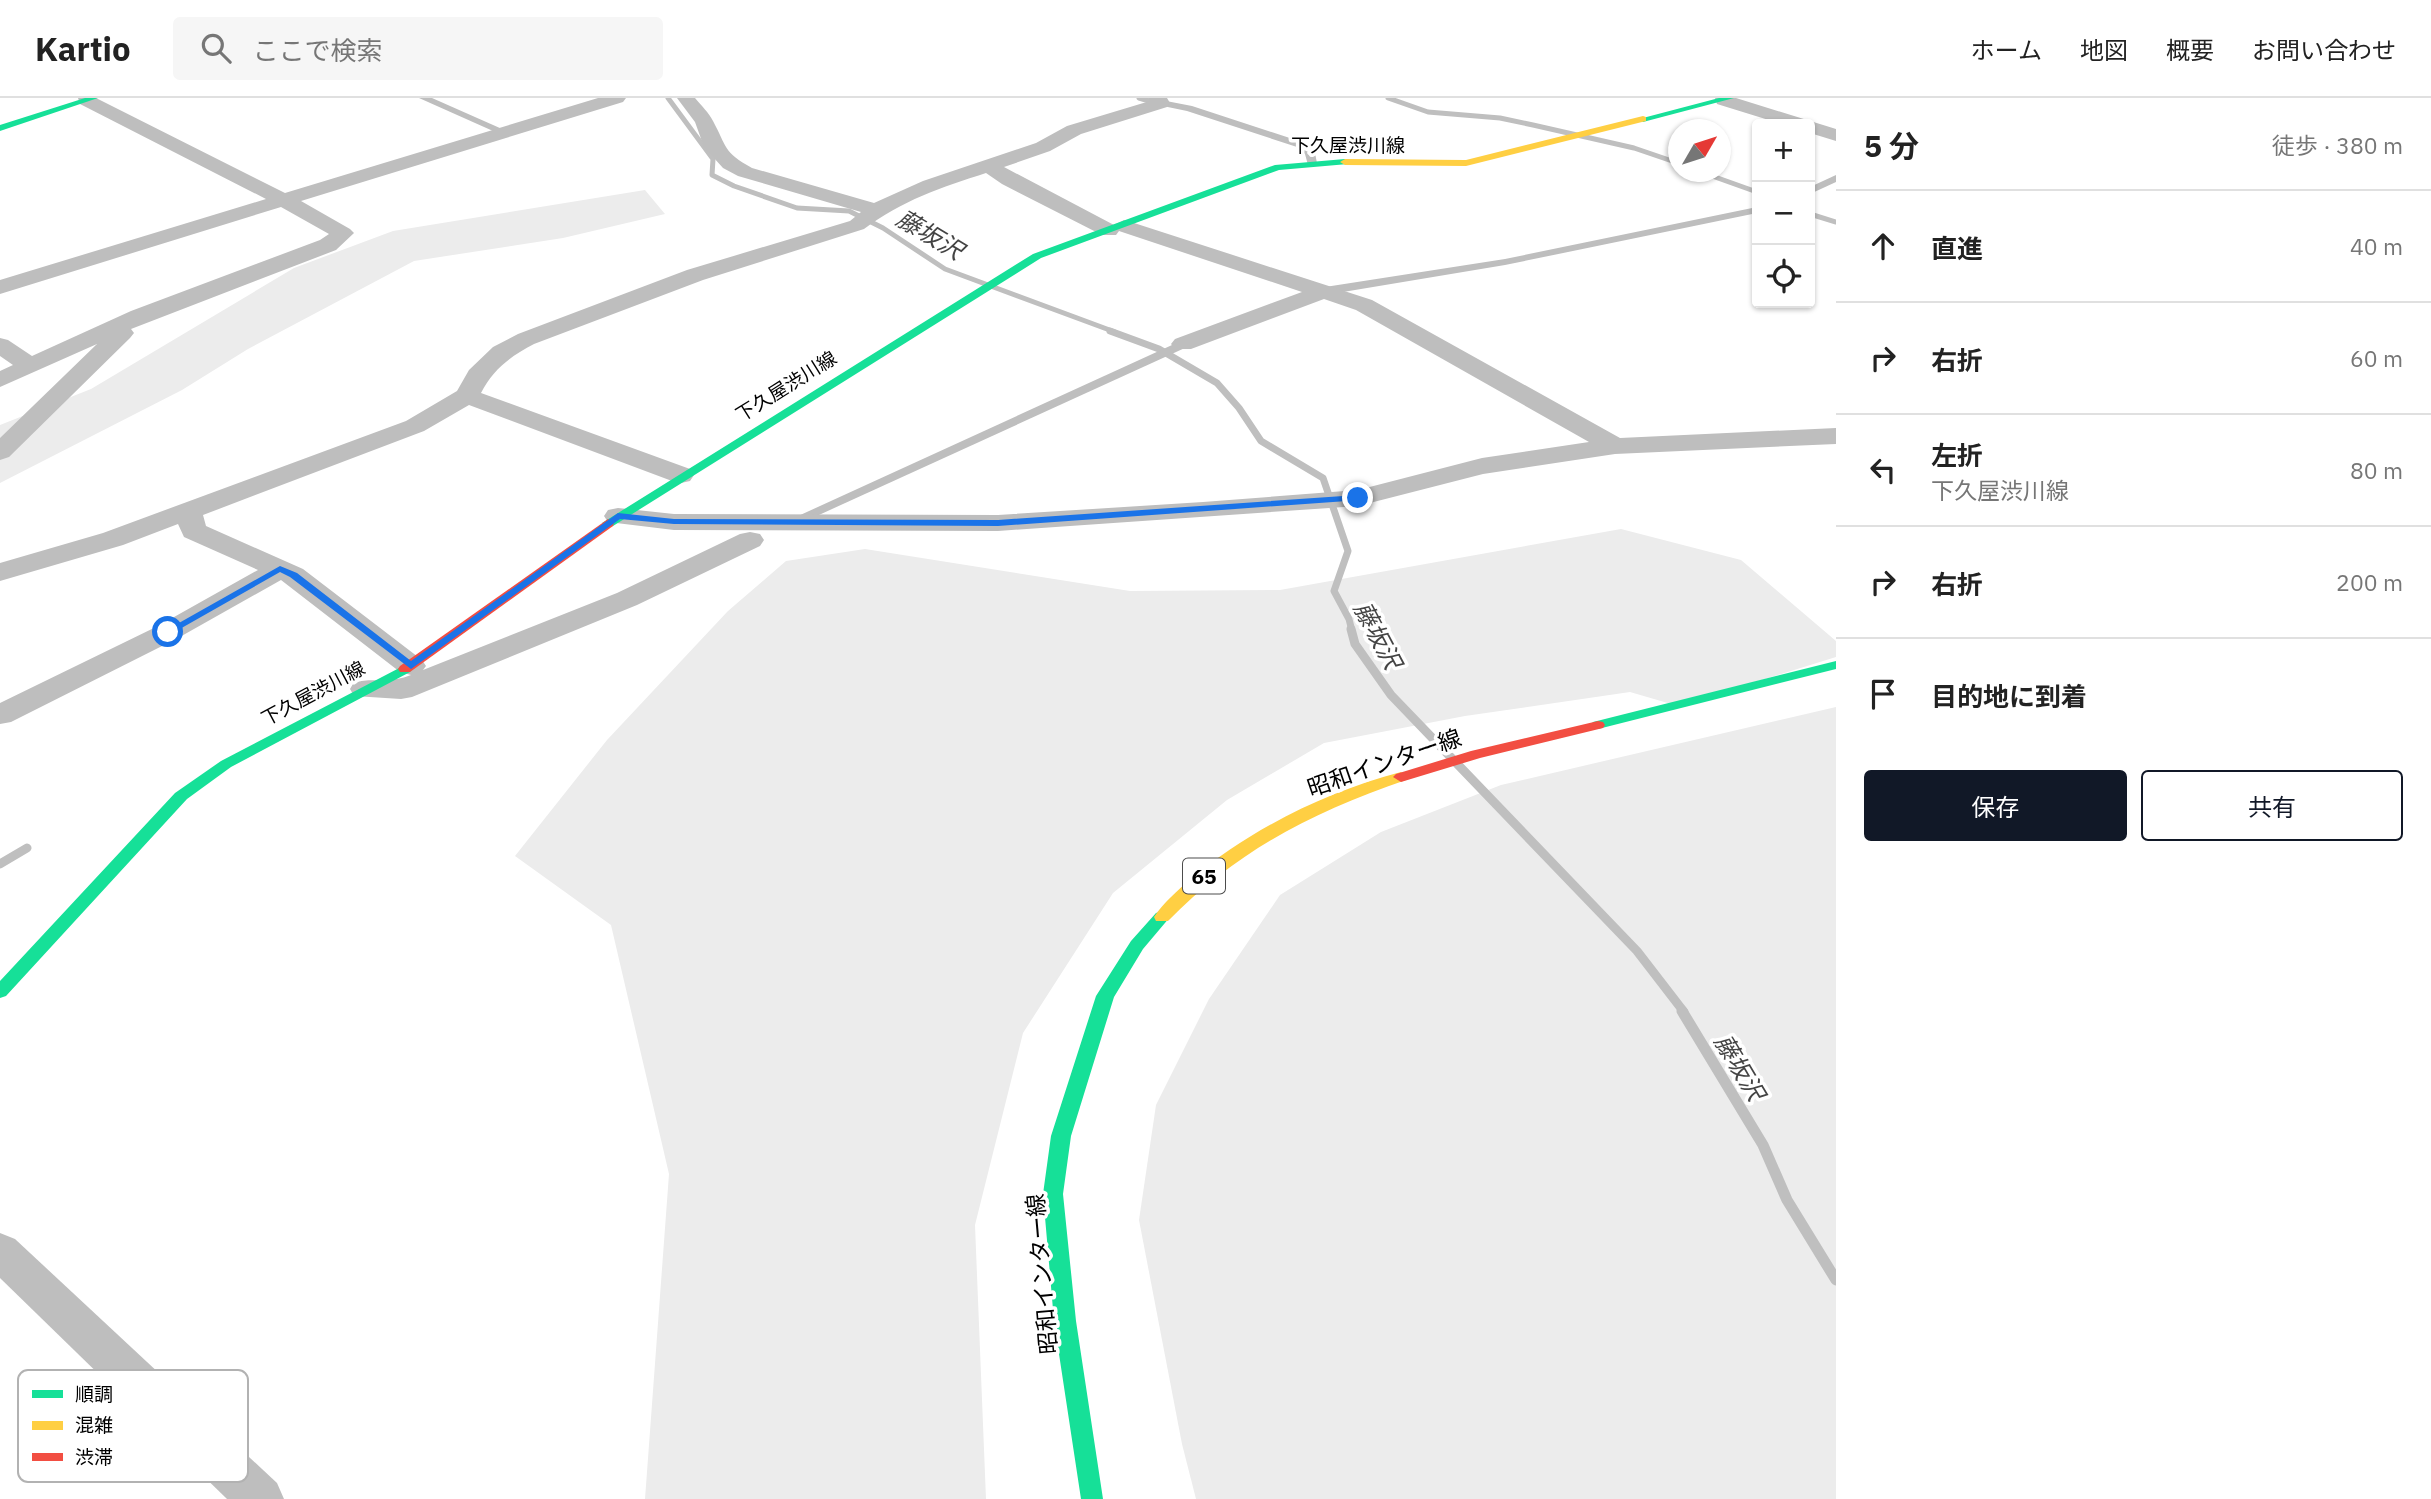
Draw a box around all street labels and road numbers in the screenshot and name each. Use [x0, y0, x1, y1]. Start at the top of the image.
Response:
street label: 下久屋渋川線 [1291, 133, 1405, 157]
street label: 下久屋渋川線 [731, 346, 841, 426]
street label: 下久屋渋川線 [257, 656, 369, 730]
street label: 昭和インター線 [1303, 722, 1465, 802]
road number: 65 [1183, 858, 1225, 894]
street label: 昭和インター線 [1019, 1192, 1063, 1356]

